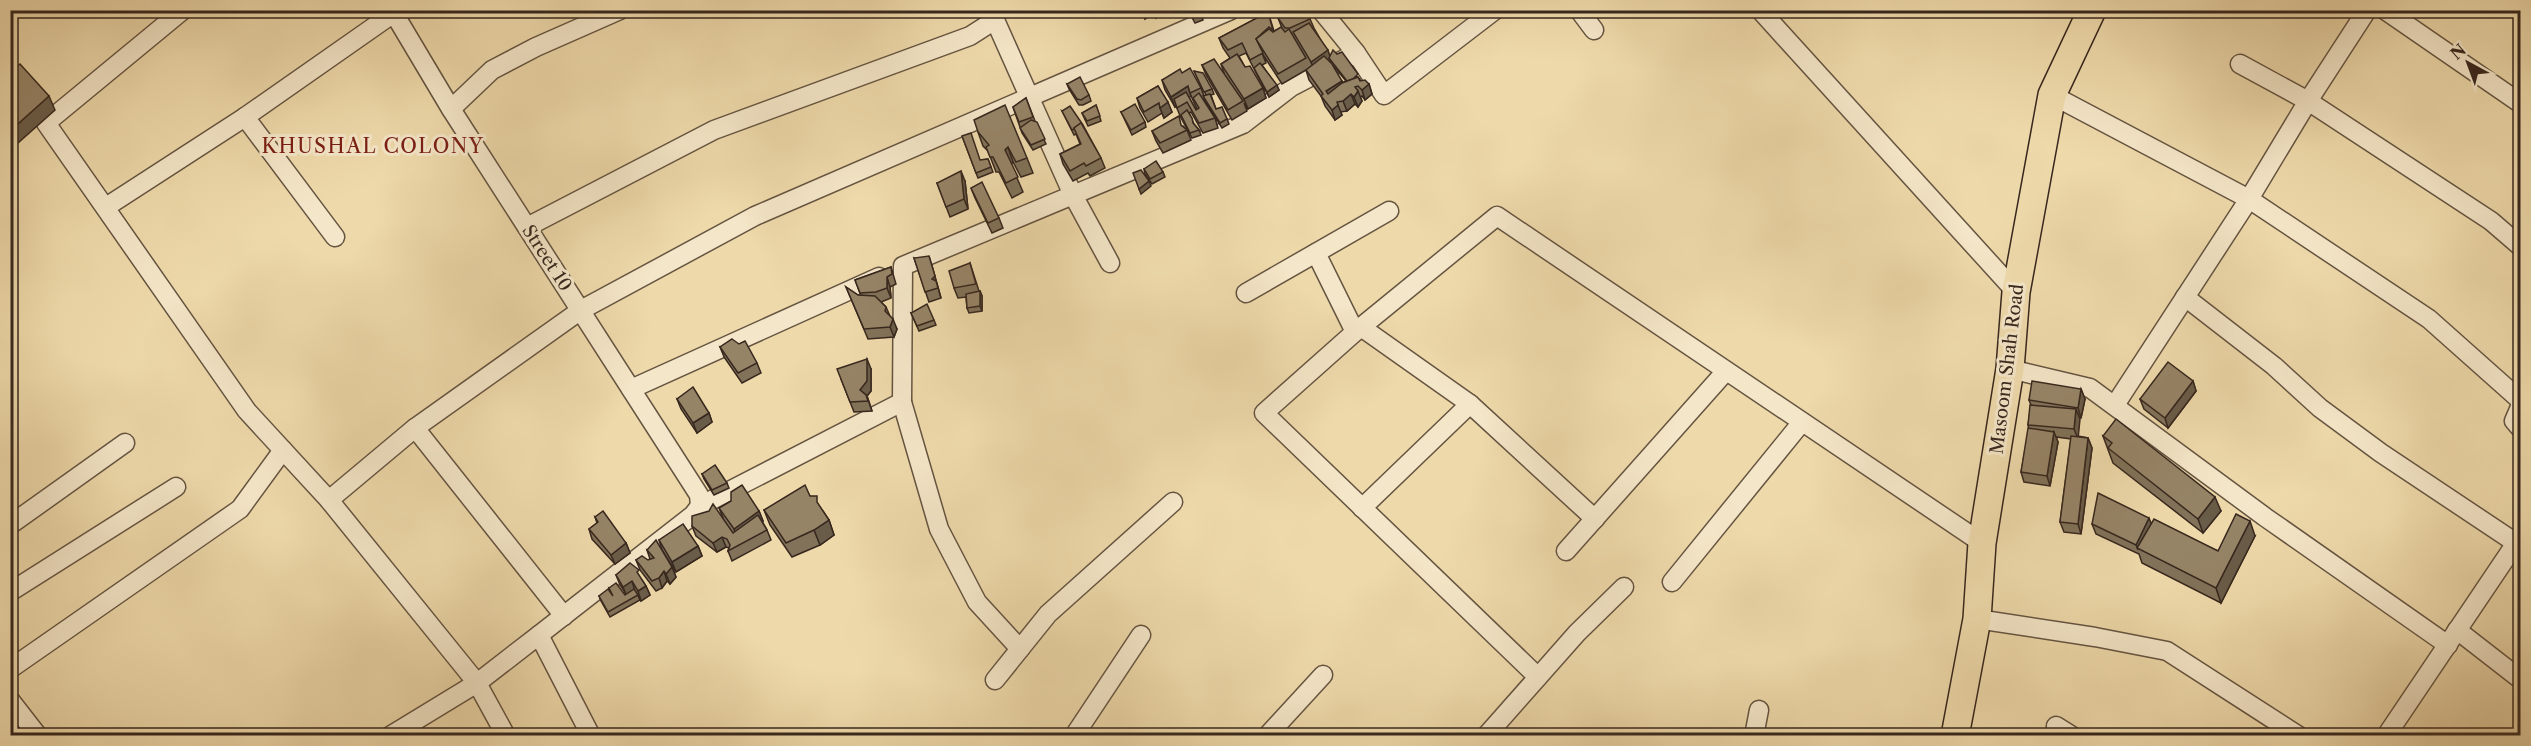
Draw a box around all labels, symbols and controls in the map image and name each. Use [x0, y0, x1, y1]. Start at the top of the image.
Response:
north arrow [2438, 33, 2498, 93]
text: N [2446, 40, 2470, 64]
district label: KHUSHAL COLONY [262, 134, 484, 158]
street label: Street 10 [517, 221, 577, 295]
street label: Masoom Shah Road [1986, 283, 2028, 455]

